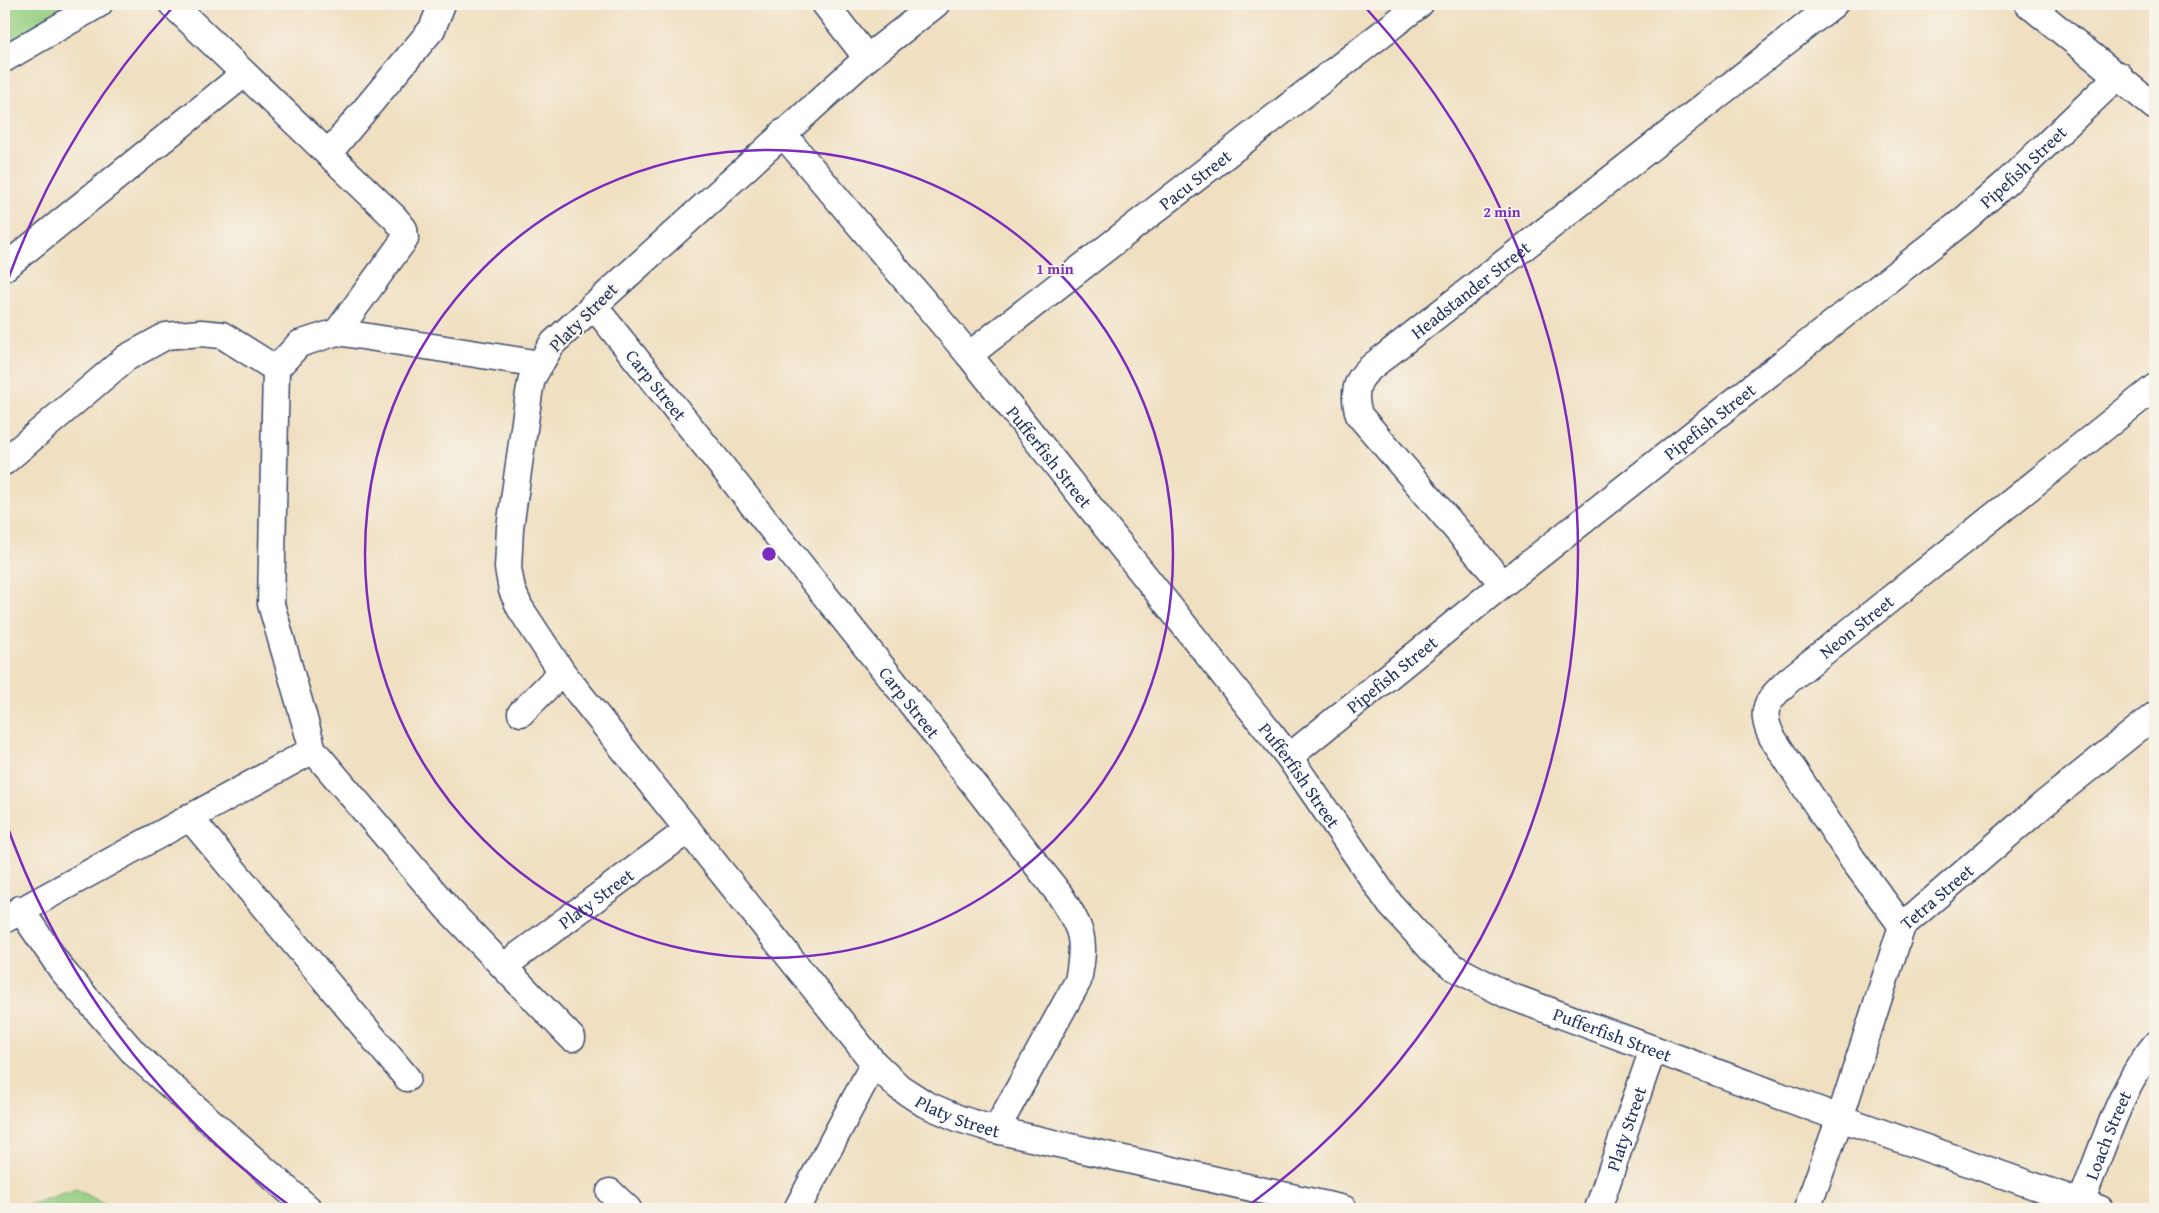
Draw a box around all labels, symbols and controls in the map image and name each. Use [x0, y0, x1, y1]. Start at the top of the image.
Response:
street label: Pipefish Street [1973, 118, 2073, 214]
street label: Pacu Street [1153, 142, 1237, 216]
text: 2 min [1483, 201, 1521, 222]
street label: Headstander Street [1405, 233, 1536, 345]
text: 1 min [1036, 258, 1074, 279]
street label: Platy Street [542, 276, 624, 358]
street label: Carp Street [620, 343, 694, 427]
street label: Pipefish Street [1658, 376, 1762, 466]
street label: Pufferfish Street [1000, 399, 1100, 514]
centre of rings [760, 545, 778, 563]
street label: Neon Street [1813, 587, 1900, 665]
street label: Pipefish Street [1340, 628, 1444, 719]
street label: Carp Street [873, 660, 947, 744]
street label: Pufferfish Street [1253, 716, 1348, 834]
street label: Tetra Street [1894, 857, 1980, 936]
street label: Platy Street [552, 861, 640, 935]
street label: Pufferfish Street [1549, 1000, 1676, 1068]
street label: Platy Street [1599, 1082, 1653, 1175]
street label: Loach Street [2077, 1085, 2138, 1184]
street label: Platy Street [910, 1088, 1003, 1144]

